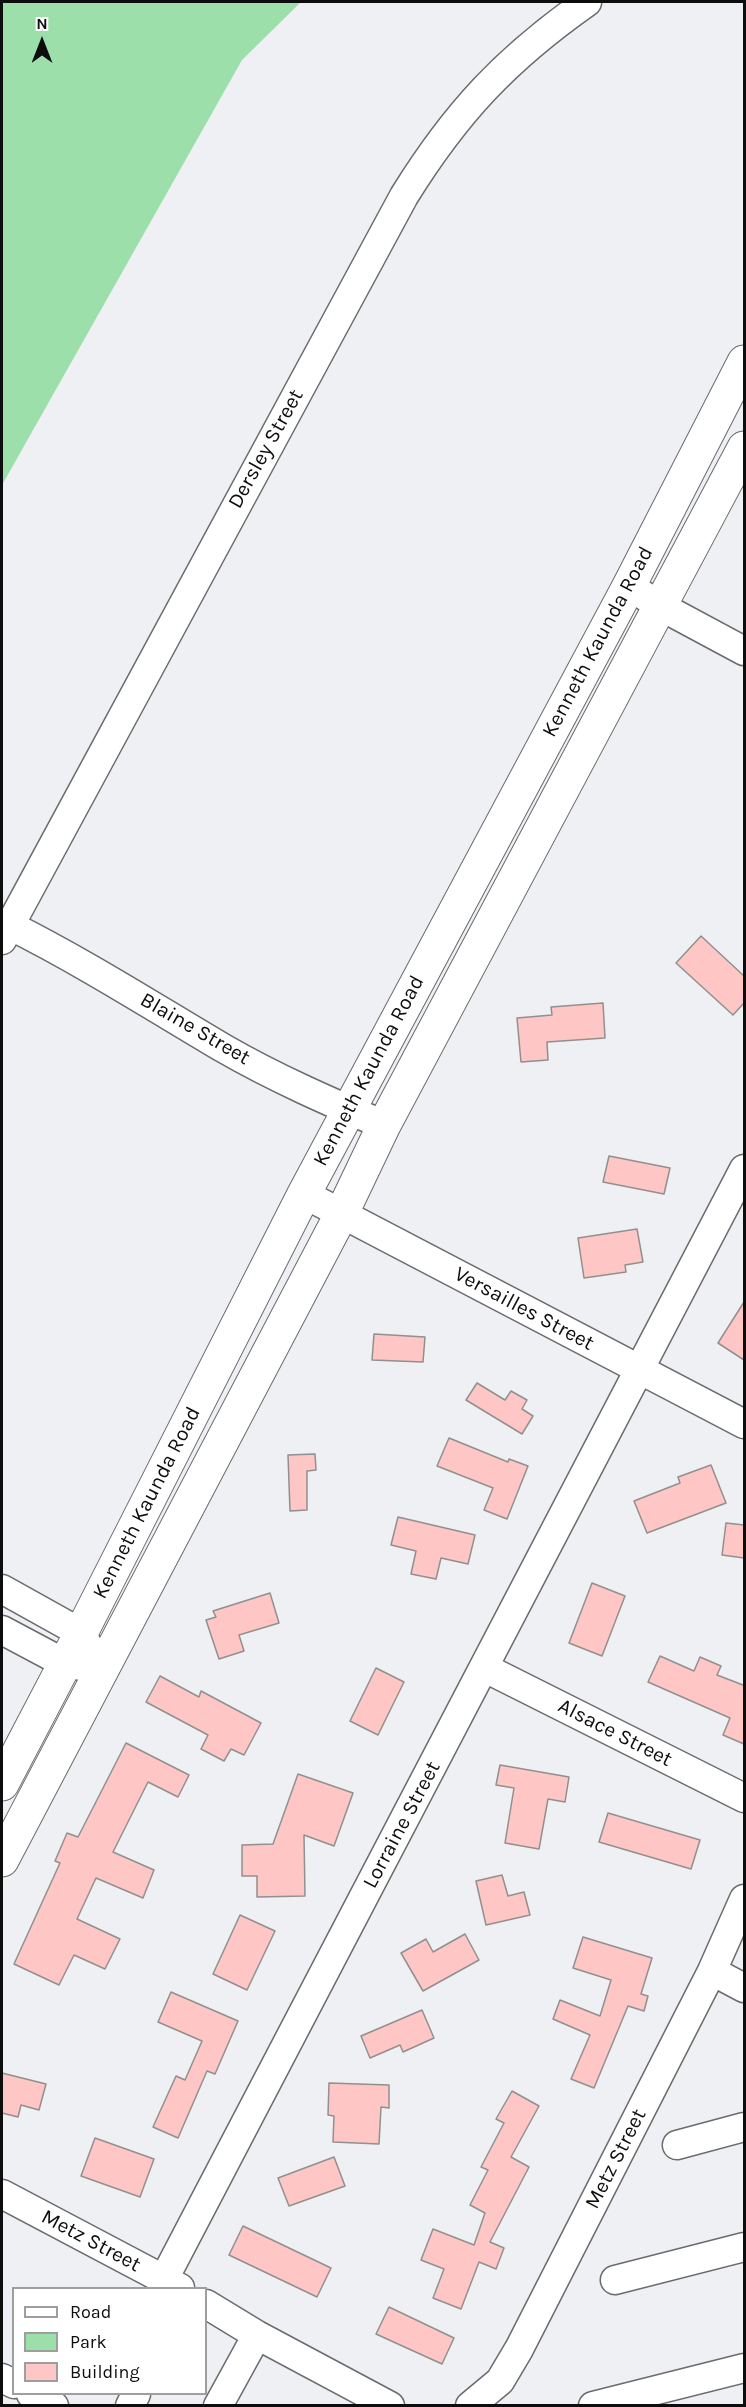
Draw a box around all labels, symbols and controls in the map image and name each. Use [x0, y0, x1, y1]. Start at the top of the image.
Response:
north arrow [12, 12, 72, 72]
text: N [36, 14, 48, 33]
street label: Dersley Street [223, 385, 309, 513]
street label: Kenneth Kaunda Road [537, 542, 659, 742]
street label: Kenneth Kaunda Road [308, 971, 430, 1171]
street label: Blaine Street [136, 987, 254, 1071]
street label: Versailles Street [450, 1262, 598, 1356]
street label: Kenneth Kaunda Road [88, 1403, 206, 1603]
street label: Alsace Street [554, 1693, 676, 1773]
street label: Lorraine Street [358, 1757, 446, 1893]
street label: Metz Street [580, 2105, 652, 2213]
street label: Metz Street [37, 2204, 145, 2278]
legend [12, 2287, 207, 2395]
text: Road [70, 2301, 111, 2323]
text: Park [70, 2331, 107, 2353]
text: Building [70, 2361, 140, 2383]

